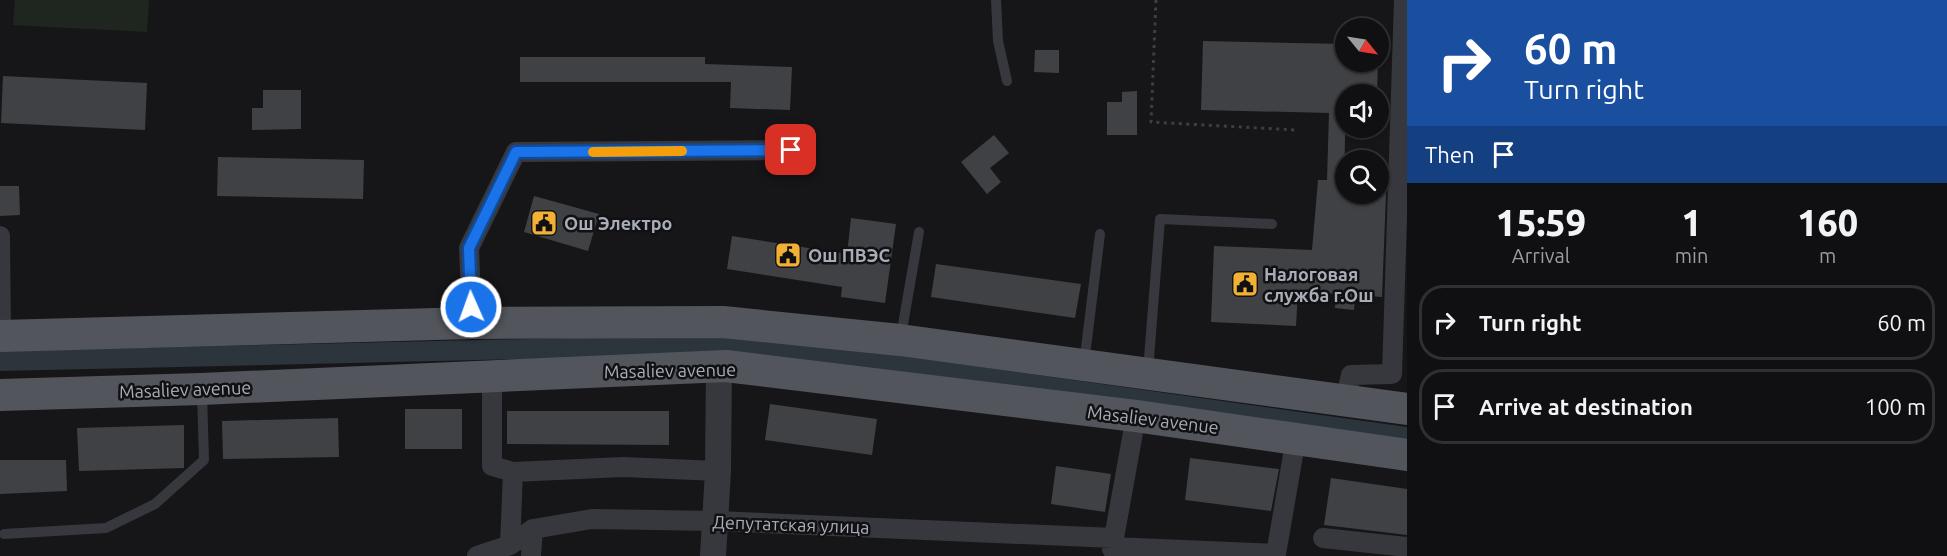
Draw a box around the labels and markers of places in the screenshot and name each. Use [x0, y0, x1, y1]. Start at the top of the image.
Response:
pin [765, 124, 816, 175]
public building icon: Ош Электро [529, 208, 559, 238]
place label: Ош Электро [564, 213, 672, 233]
public building icon: Ош ПВЭС [773, 240, 803, 270]
place label: Ош ПВЭС [808, 245, 890, 265]
place label: Налоговая служба г.Ош [1264, 264, 1374, 305]
public building icon: Налоговая служба г.Ош [1230, 269, 1260, 299]

